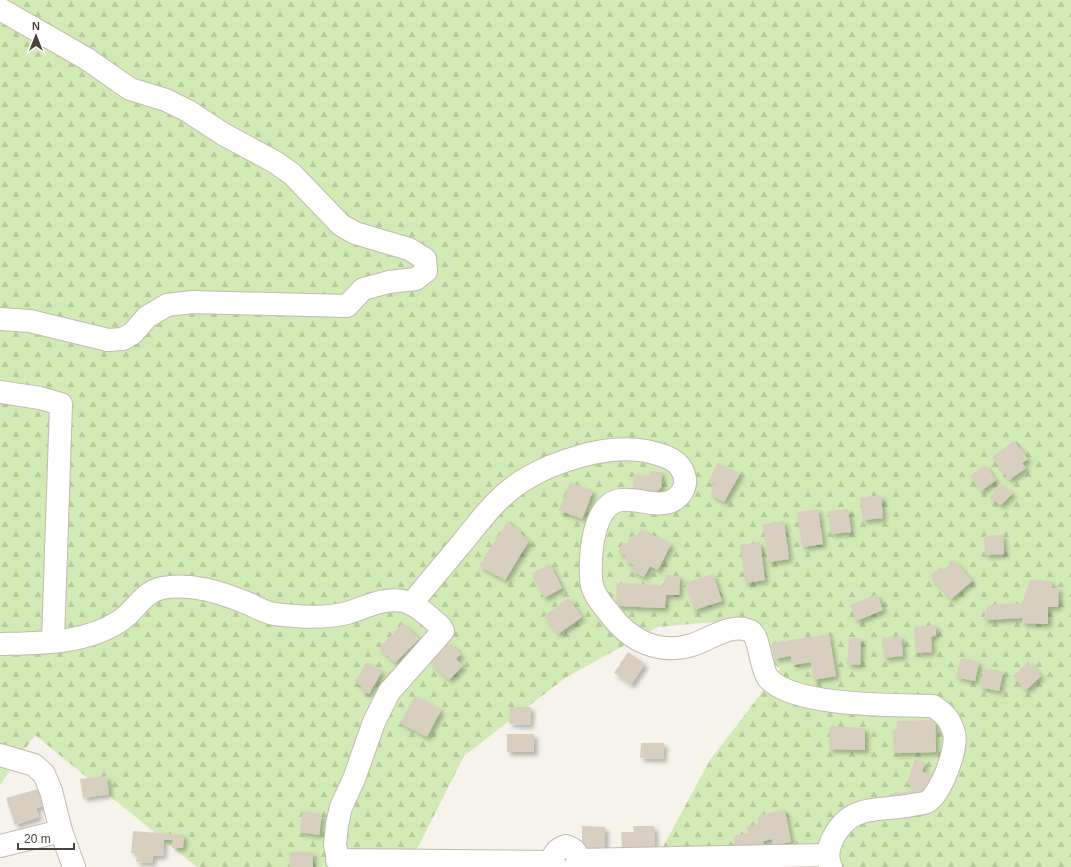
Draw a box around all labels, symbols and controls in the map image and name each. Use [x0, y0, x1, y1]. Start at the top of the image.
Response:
north arrow [16, 16, 56, 56]
text: N [32, 20, 40, 32]
scale bar [18, 825, 74, 851]
text: 20 m [24, 832, 51, 846]

